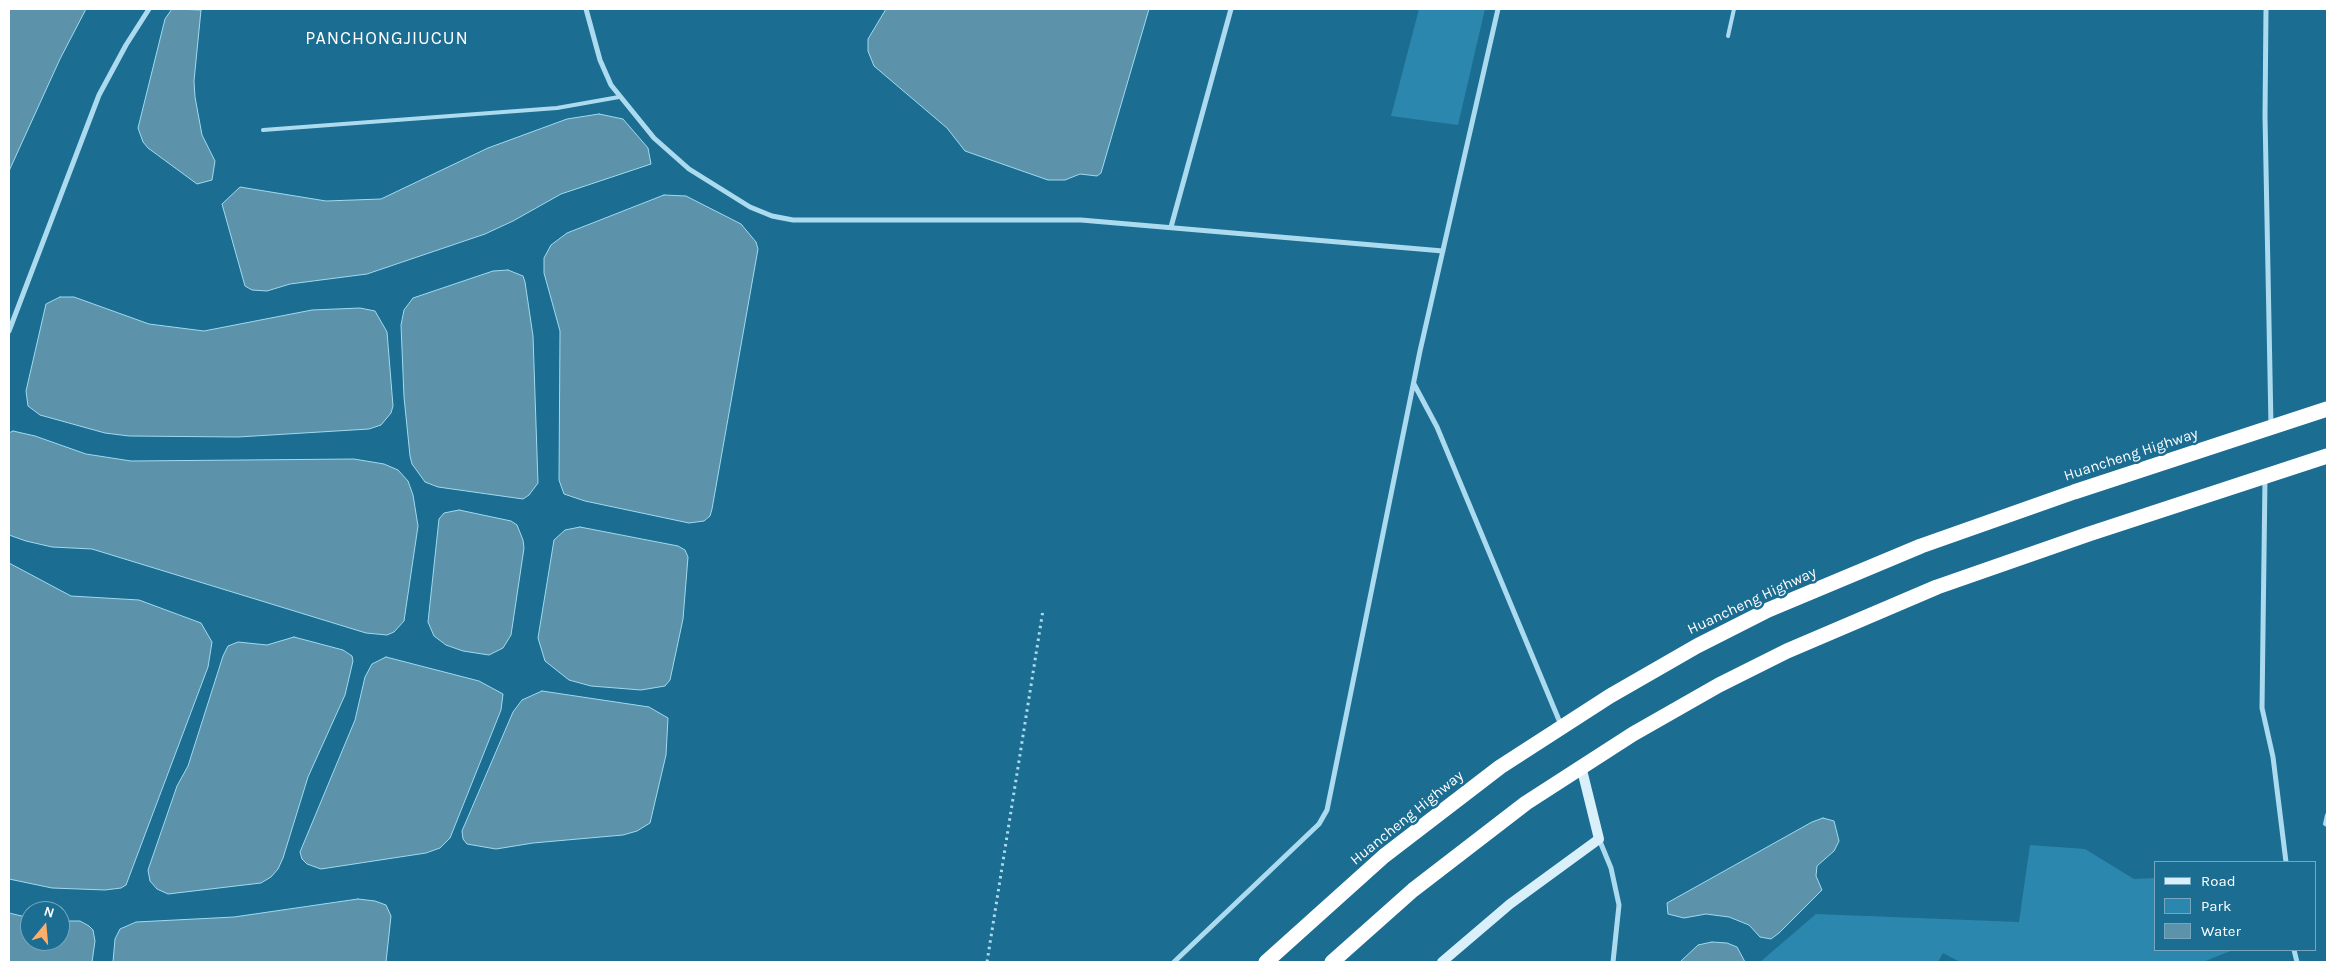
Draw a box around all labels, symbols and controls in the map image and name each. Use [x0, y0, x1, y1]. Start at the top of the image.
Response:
district label: PANCHONGJIUCUN [303, 28, 471, 50]
street label: Huancheng Highway [2062, 425, 2200, 485]
street label: Huancheng Highway [1685, 563, 1819, 639]
street label: Huancheng Highway [1347, 767, 1467, 869]
legend [2154, 861, 2316, 951]
text: Road [2201, 872, 2236, 890]
text: Park [2201, 897, 2231, 915]
north arrow [20, 901, 70, 951]
text: N [42, 903, 57, 922]
text: Water [2201, 922, 2241, 940]

